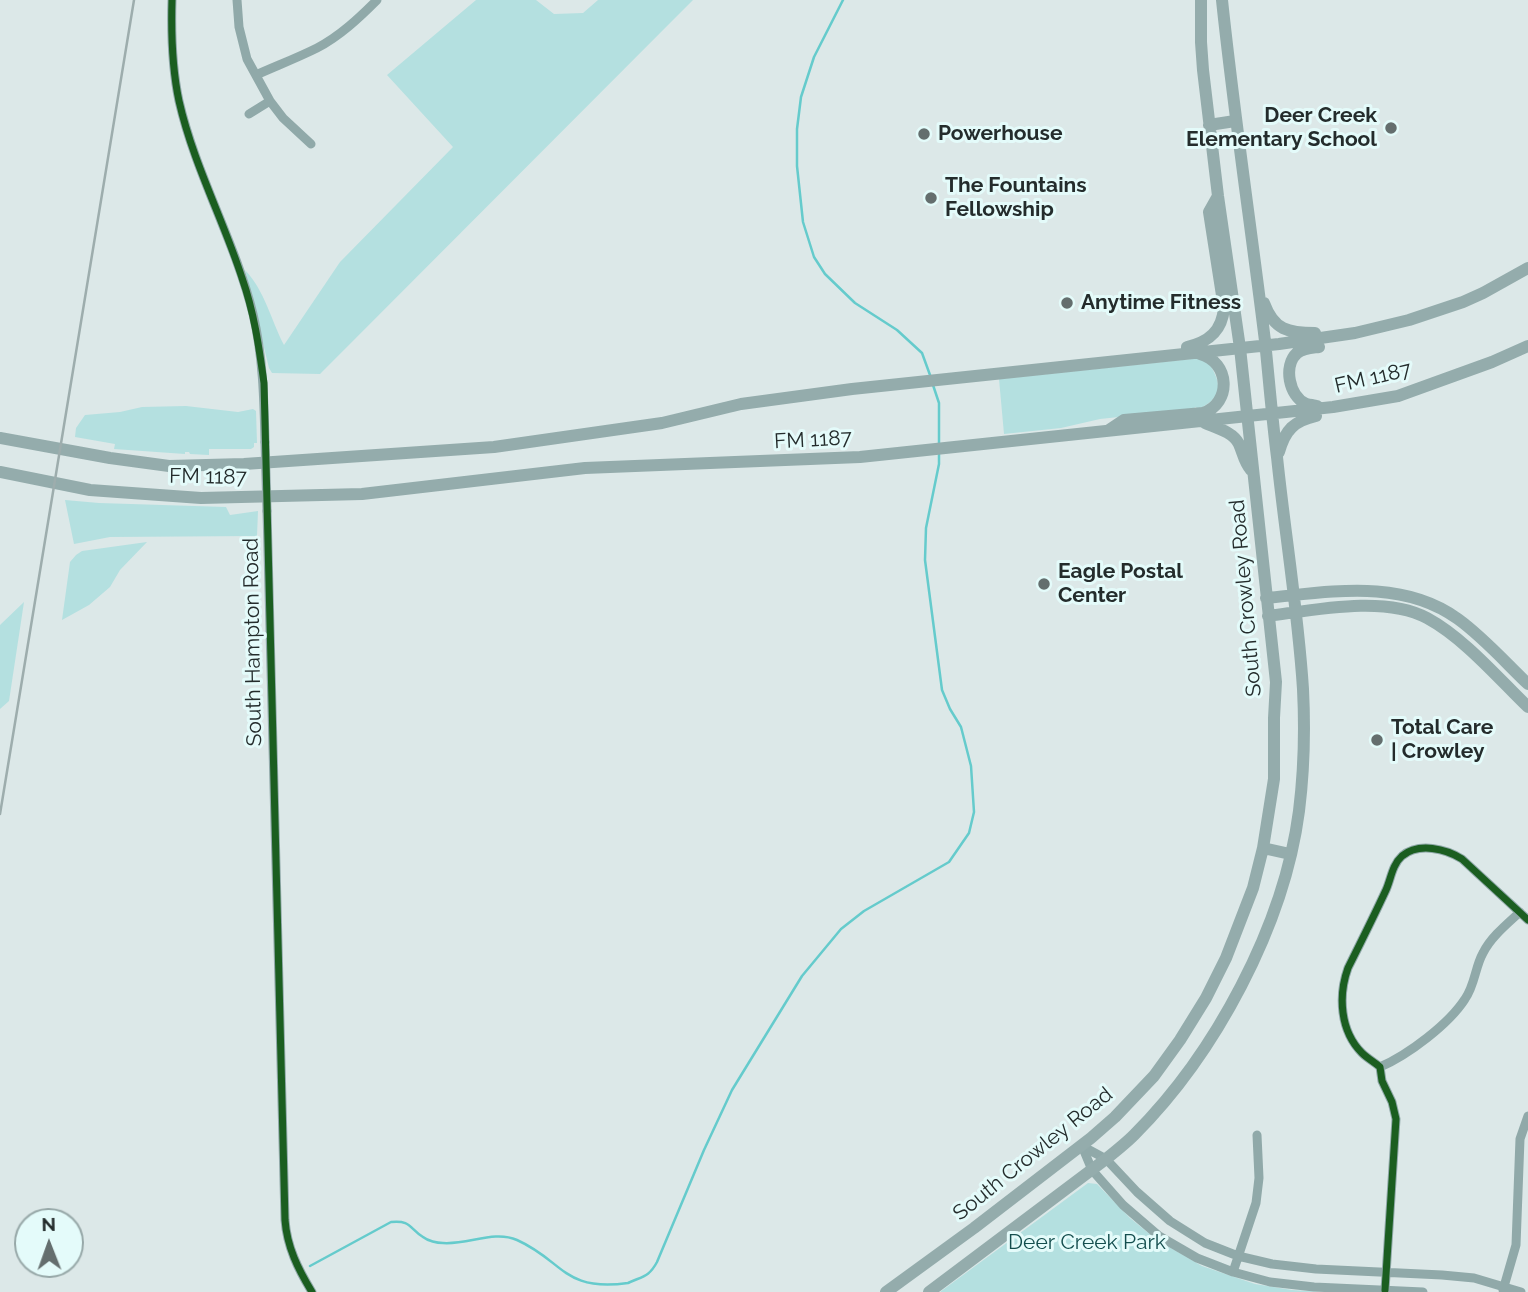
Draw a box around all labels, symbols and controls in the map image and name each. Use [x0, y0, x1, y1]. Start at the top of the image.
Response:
place label: Deer Creek Elementary School [1186, 103, 1377, 153]
marker: Deer Creek Elementary School [1383, 120, 1399, 136]
place label: Powerhouse [938, 121, 1062, 147]
marker: Powerhouse [916, 126, 932, 142]
place label: The Fountains Fellowship [945, 173, 1087, 223]
marker: The Fountains Fellowship [923, 190, 939, 206]
place label: Anytime Fitness [1081, 290, 1241, 316]
marker: Anytime Fitness [1059, 295, 1075, 311]
street label: FM 1187 [1332, 357, 1414, 399]
street label: FM 1187 [773, 425, 853, 455]
street label: FM 1187 [169, 464, 247, 490]
street label: South Crowley Road [1225, 498, 1267, 698]
street label: South Hampton Road [239, 537, 267, 747]
place label: Eagle Postal Center [1058, 559, 1183, 609]
marker: Eagle Postal Center [1036, 576, 1052, 592]
place label: Total Care | Crowley [1391, 715, 1493, 765]
marker: Total Care | Crowley [1369, 732, 1385, 748]
street label: South Crowley Road [948, 1082, 1118, 1226]
north arrow [14, 1208, 84, 1278]
text: N [41, 1213, 56, 1235]
park label: Deer Creek Park [1008, 1230, 1166, 1256]

